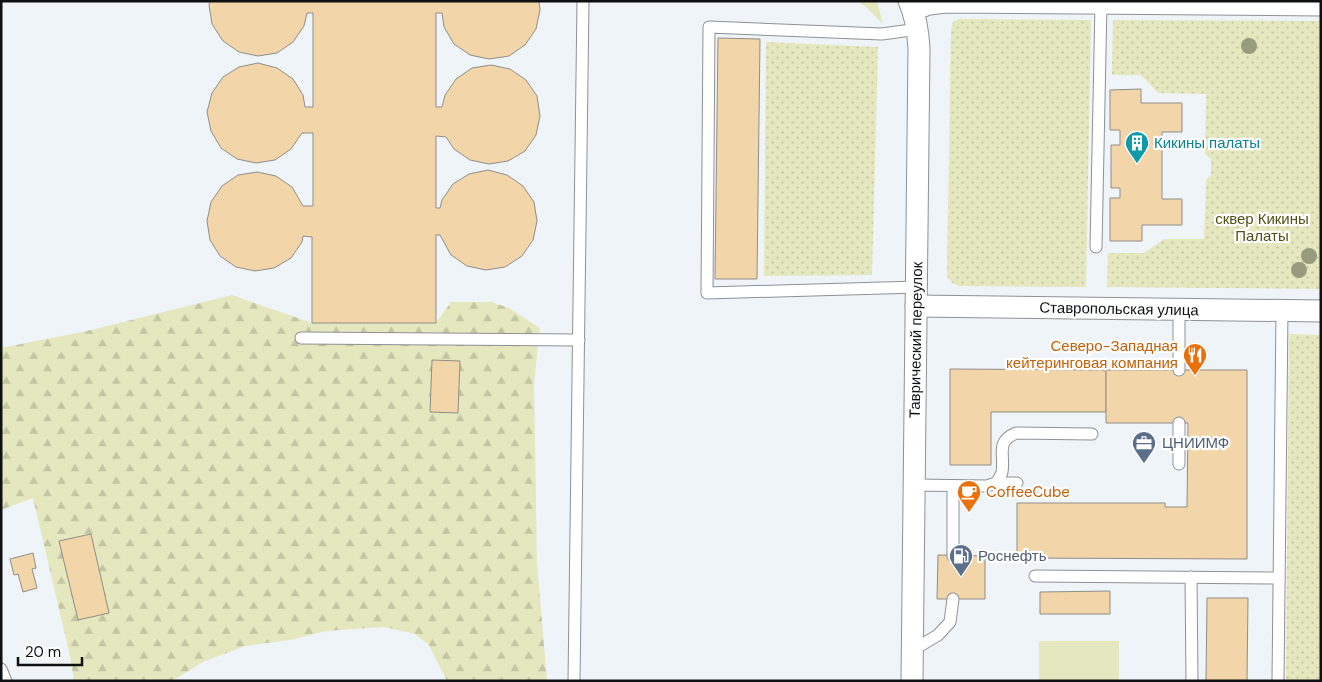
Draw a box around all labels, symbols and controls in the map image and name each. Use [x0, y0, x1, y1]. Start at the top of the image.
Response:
building icon: Кикины палаты [1124, 130, 1150, 164]
place label: Кикины палаты [1154, 133, 1260, 153]
park label: сквер Кикины Палаты [1215, 209, 1309, 246]
street label: Таврический переулок [905, 261, 927, 418]
street label: Ставропольская улица [1039, 298, 1199, 320]
place label: Северо-Западная кейтеринговая компания [1006, 336, 1178, 373]
restaurant icon: Северо-Западная кейтеринговая компания [1182, 342, 1208, 376]
office icon: ЦНИИМФ [1131, 430, 1157, 464]
place label: ЦНИИМФ [1162, 433, 1229, 453]
cafe icon: CoffeeCube [956, 479, 982, 513]
place label: CoffeeCube [986, 482, 1070, 502]
fuel station icon: Роснефть [948, 543, 974, 577]
place label: Роснефть [978, 546, 1047, 566]
scale bar [18, 634, 81, 666]
text: 20 m [25, 642, 61, 662]

